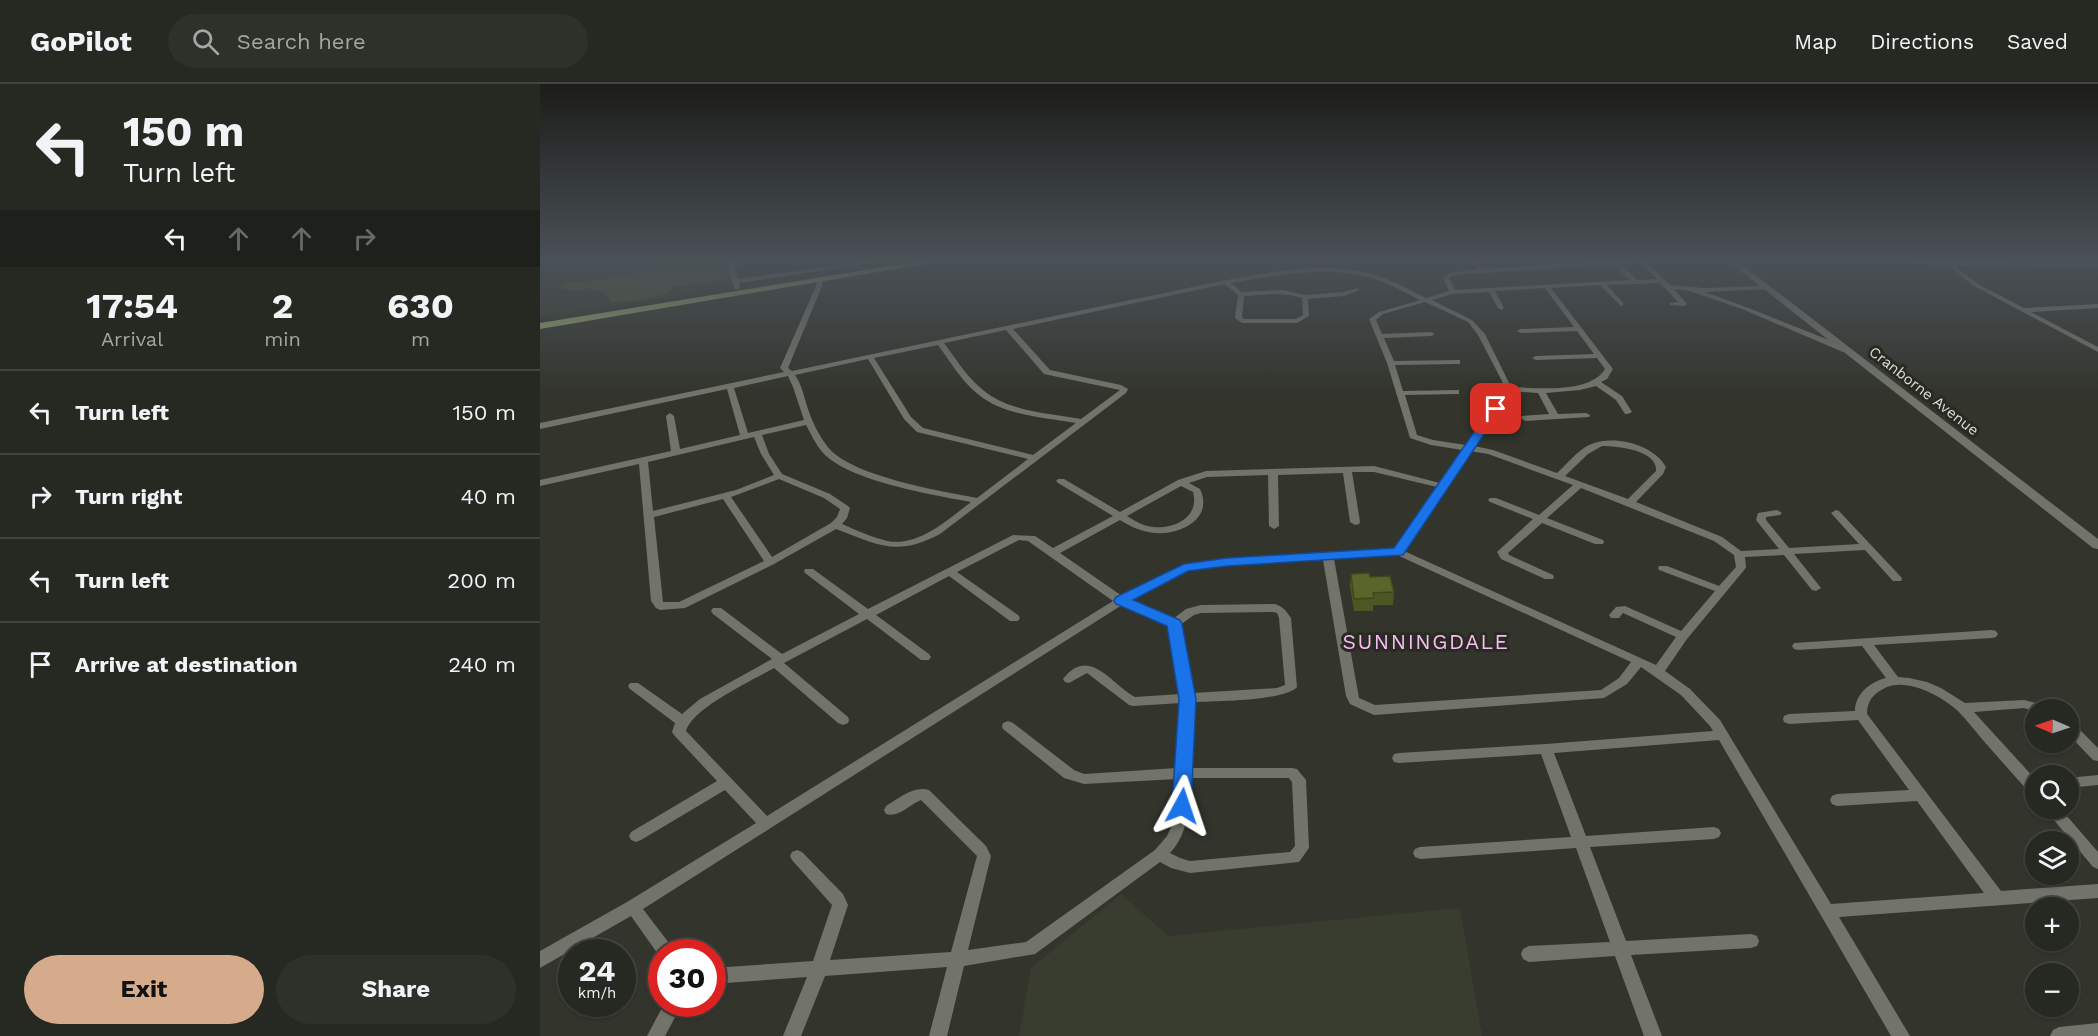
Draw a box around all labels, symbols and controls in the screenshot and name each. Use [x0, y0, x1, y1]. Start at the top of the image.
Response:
search box [168, 14, 588, 68]
text: GoPilot [30, 25, 132, 58]
icon: search [189, 25, 222, 58]
text: Search here [237, 29, 366, 54]
text: Map [1794, 29, 1837, 54]
text: Directions [1870, 29, 1974, 54]
text: Saved [2007, 29, 2068, 54]
text: 150 m [123, 107, 244, 156]
icon: left [24, 108, 102, 186]
text: Turn left [123, 157, 235, 189]
icon: left [159, 222, 192, 255]
icon: ahead [222, 222, 255, 255]
icon: ahead [285, 222, 318, 255]
icon: right [348, 222, 381, 255]
text: 17:54 [86, 285, 178, 327]
text: 2 [272, 285, 293, 327]
text: 630 [387, 285, 454, 327]
text: Arrival [101, 327, 163, 351]
text: min [264, 327, 301, 351]
text: m [411, 327, 430, 351]
street label: Cranborne Avenue [1866, 343, 1982, 439]
pin [1470, 383, 1521, 434]
icon: arrive [1479, 392, 1512, 425]
icon: left [24, 396, 57, 429]
text: Turn left [75, 400, 169, 425]
text: 150 m [452, 400, 516, 425]
icon: right [24, 480, 57, 513]
text: Turn right [75, 484, 182, 509]
text: 40 m [460, 484, 516, 509]
icon: left [24, 564, 57, 597]
text: Turn left [75, 568, 169, 593]
text: 200 m [447, 568, 516, 593]
district label: SUNNINGDALE [1343, 629, 1510, 654]
icon: arrive [24, 648, 57, 681]
text: Arrive at destination [75, 652, 298, 677]
text: 240 m [448, 652, 516, 677]
north arrow [2025, 699, 2079, 753]
map controls [2025, 699, 2079, 1017]
button: search [2025, 765, 2079, 819]
position arrow [1150, 774, 1214, 838]
button: layers [2025, 831, 2079, 885]
button: + [2025, 897, 2079, 951]
speed limit sign: 30 [648, 939, 726, 1017]
text: 24 [579, 953, 615, 988]
button: Exit [24, 955, 264, 1024]
button: Share [276, 955, 516, 1024]
button: − [2025, 963, 2079, 1017]
text: km/h [578, 984, 616, 1002]

